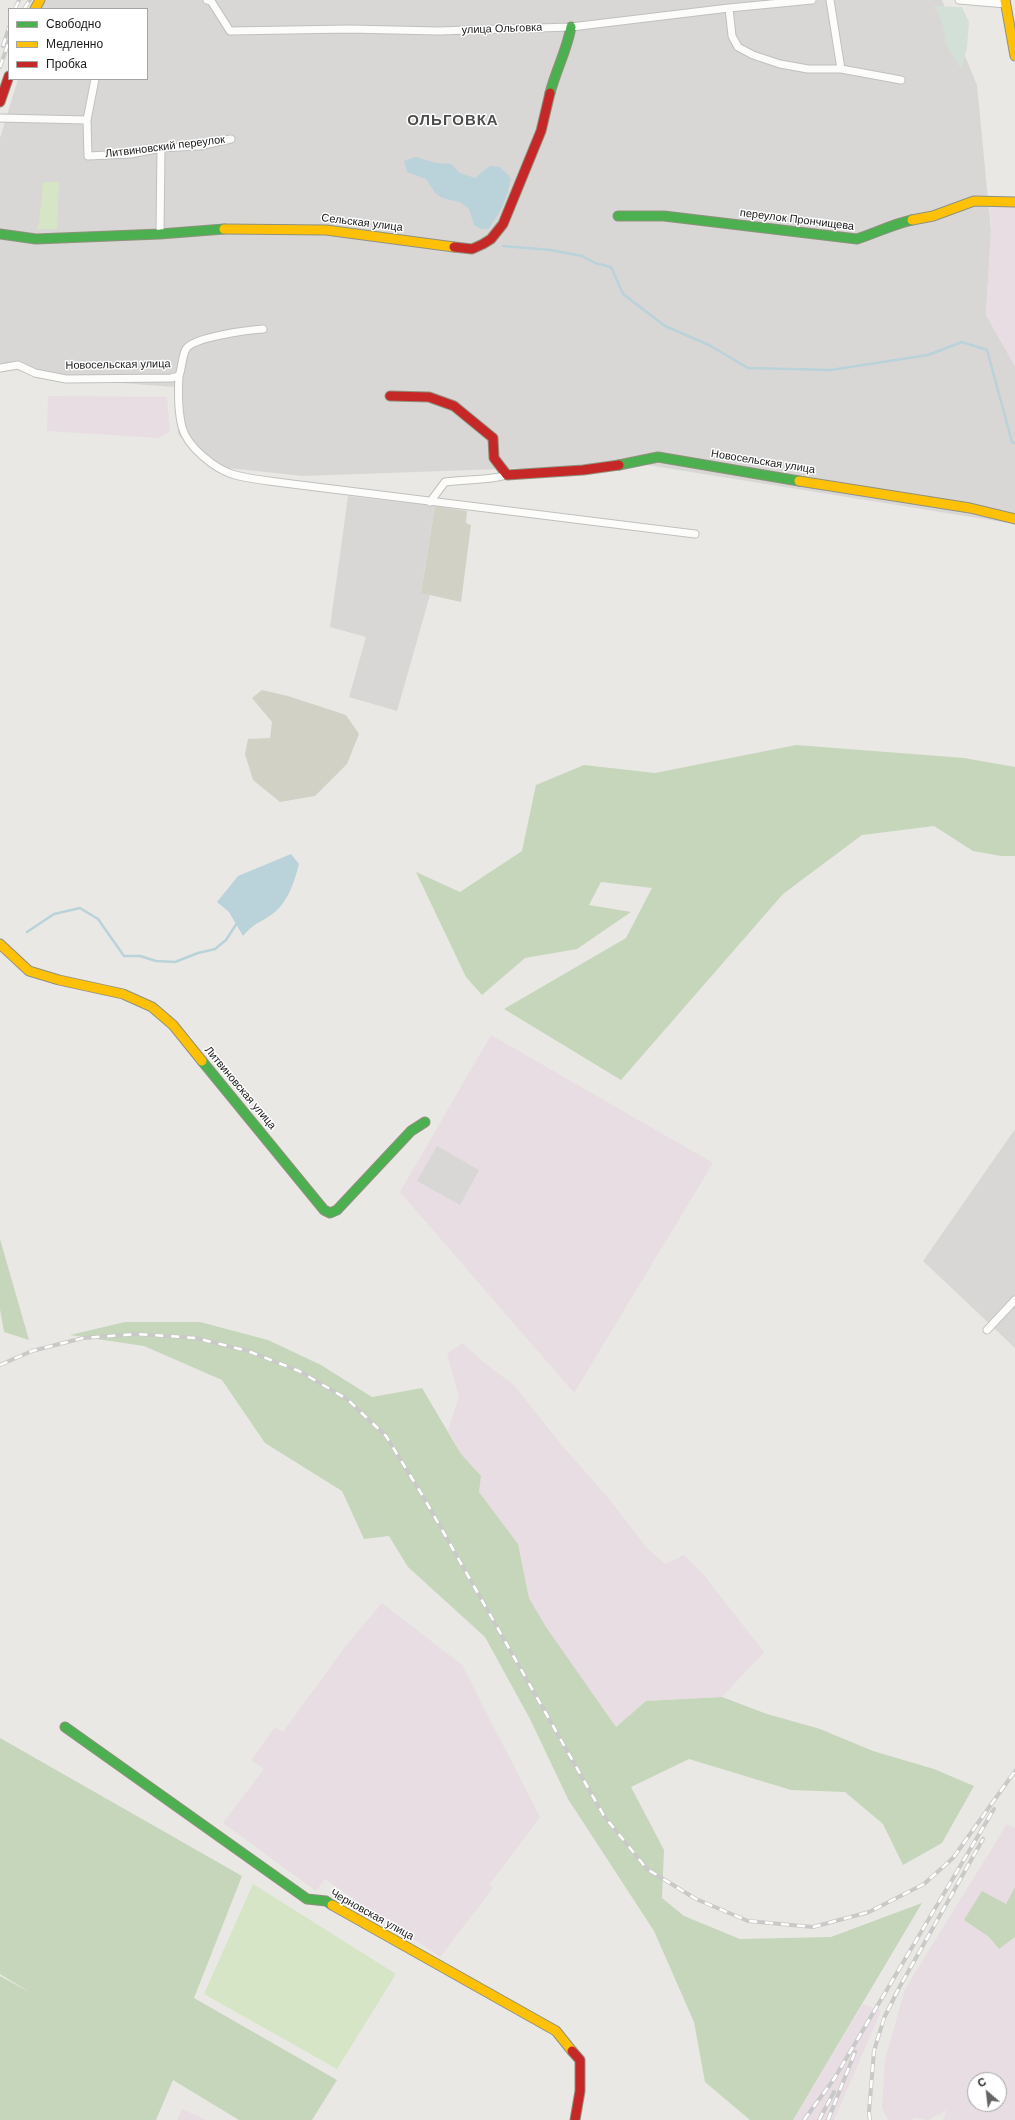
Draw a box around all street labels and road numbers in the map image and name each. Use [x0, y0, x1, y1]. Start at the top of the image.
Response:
street label: улица Ольговка [461, 21, 543, 37]
street label: Литвиновский переулок [104, 133, 226, 161]
street label: переулок Прончищева [739, 206, 855, 234]
street label: Сельская улица [321, 211, 403, 235]
street label: Новосельская улица [65, 357, 171, 373]
street label: Новосельская улица [710, 447, 816, 477]
street label: Литвиновская улица [201, 1044, 279, 1132]
street label: Черновская улица [328, 1887, 416, 1943]

